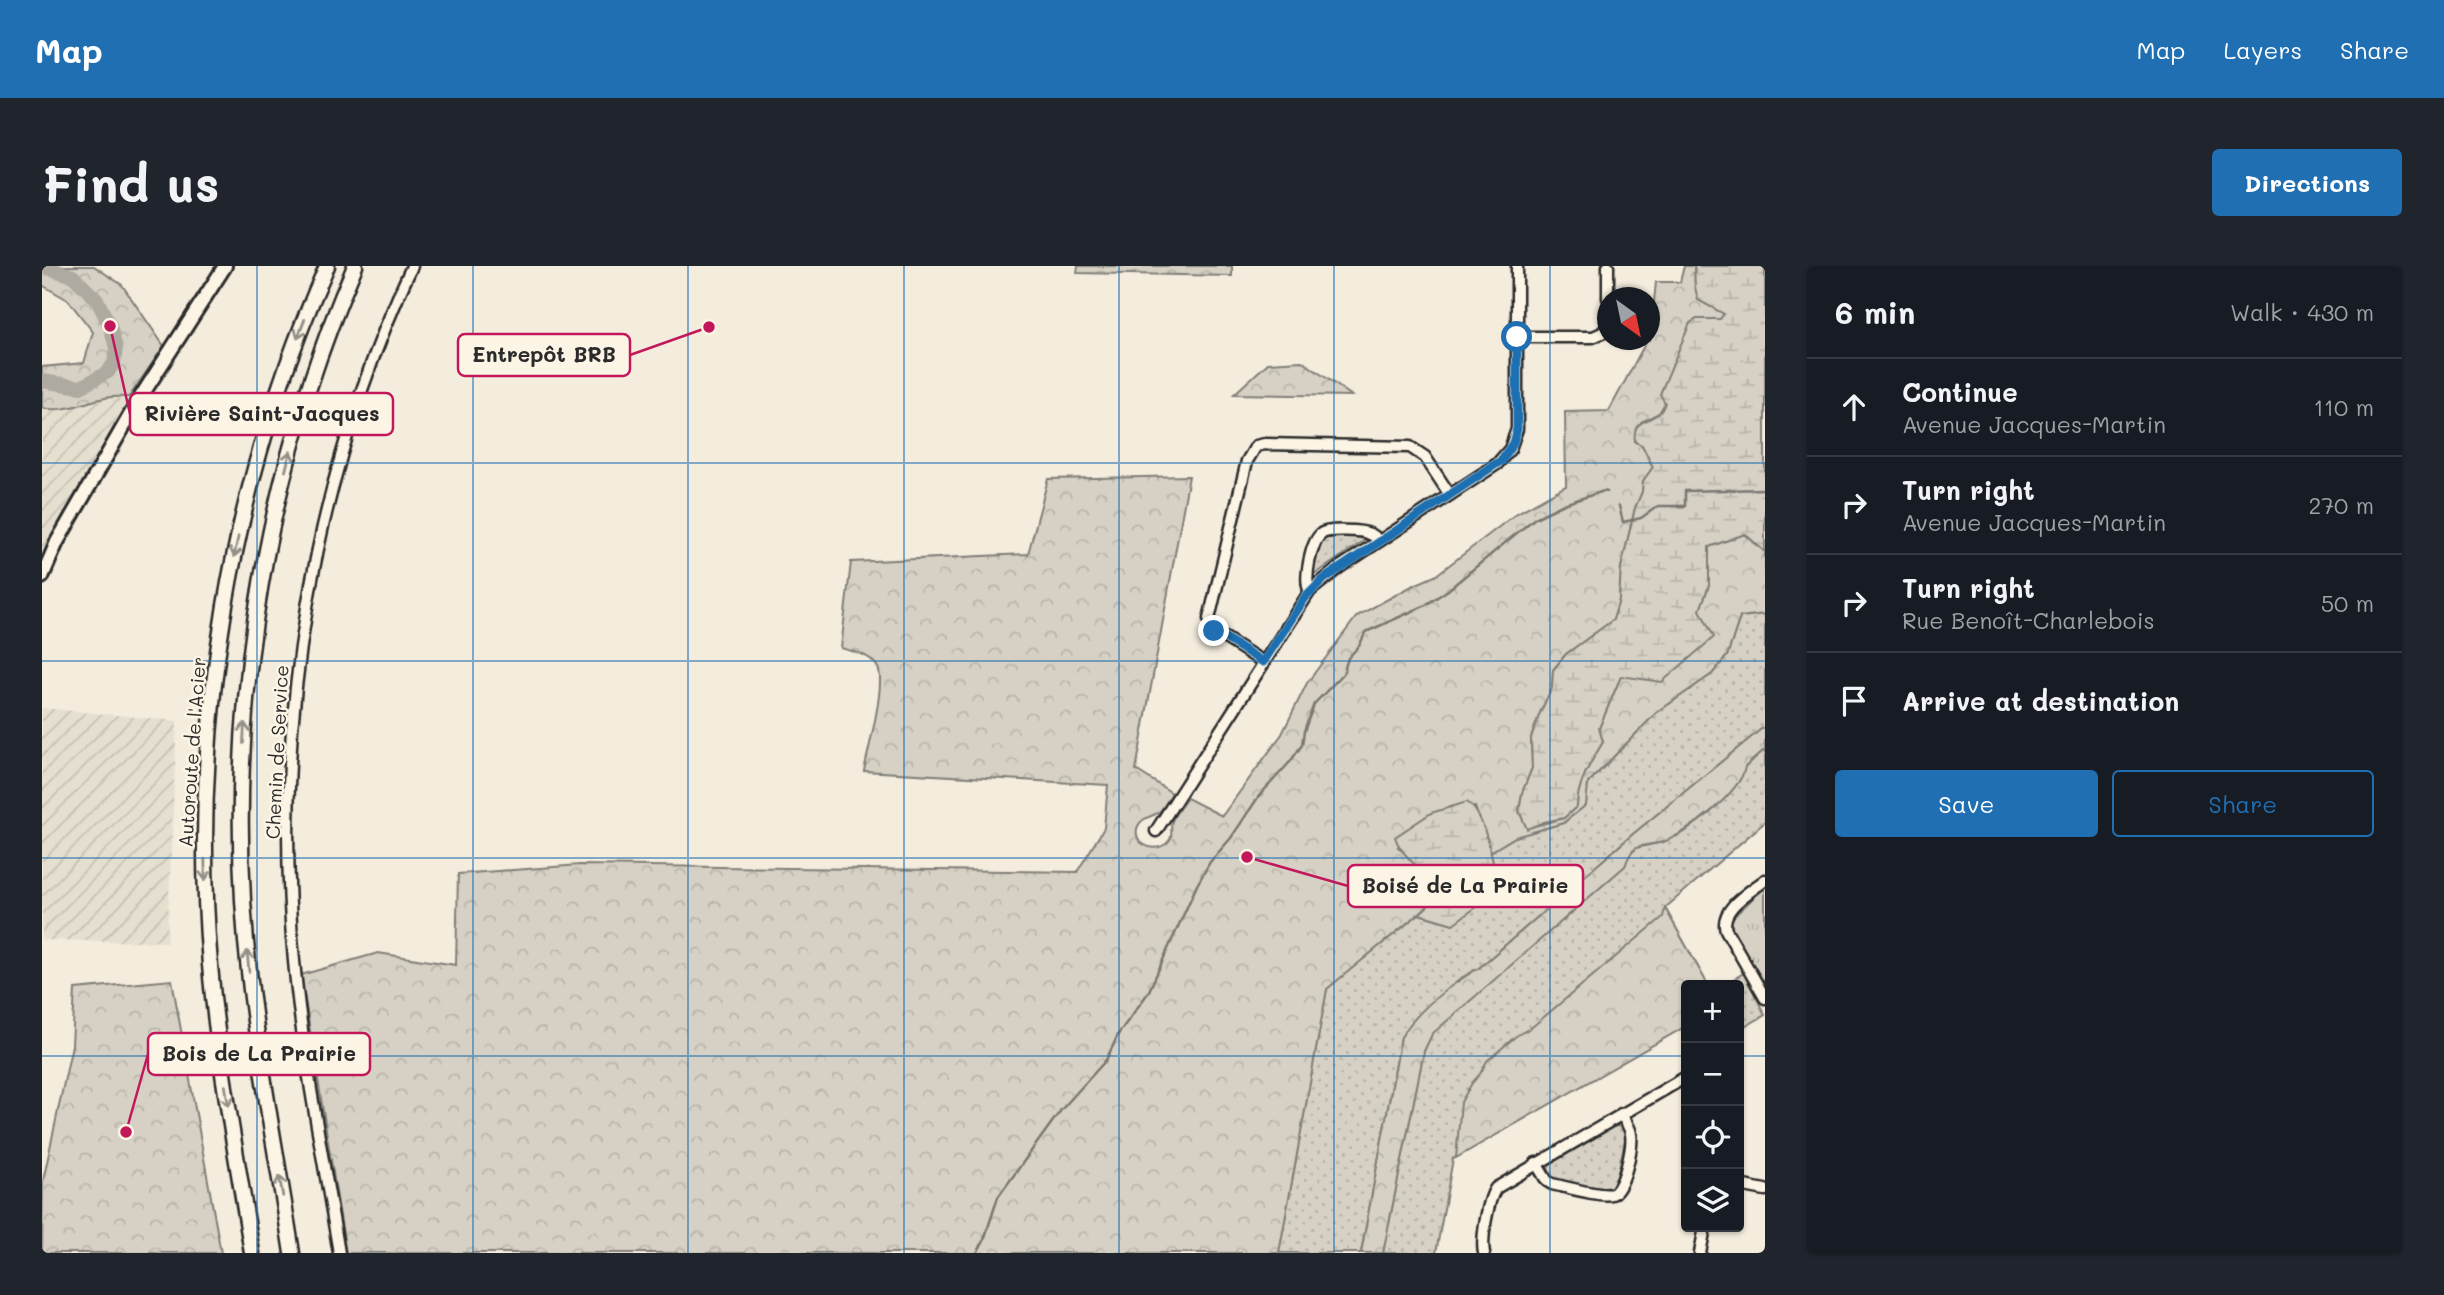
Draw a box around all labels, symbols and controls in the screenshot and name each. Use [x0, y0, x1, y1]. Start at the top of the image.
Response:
text: Map [35, 28, 103, 71]
text: Map [2137, 34, 2185, 65]
text: Layers [2223, 34, 2302, 65]
text: Share [2340, 34, 2409, 65]
button: Directions [2212, 149, 2402, 216]
text: Find us [42, 151, 220, 214]
north arrow [1597, 287, 1660, 350]
text: 6 min [1835, 292, 1915, 332]
text: Walk · 430 m [2230, 297, 2374, 327]
one-way arrow [293, 318, 306, 339]
route start [1501, 321, 1532, 352]
callout: Entrepôt BRB [458, 334, 630, 376]
text: Entrepôt BRB [472, 340, 616, 367]
text: Continue [1902, 375, 2018, 409]
icon: ahead [1835, 388, 1873, 426]
text: 110 m [2314, 392, 2374, 422]
callout: Rivière Saint-Jacques [130, 393, 393, 435]
text: Rivière Saint-Jacques [145, 399, 380, 426]
text: Avenue Jacques-Martin [1902, 409, 2166, 439]
one-way arrow [282, 450, 295, 473]
text: Turn right [1902, 473, 2035, 507]
icon: right [1835, 486, 1873, 524]
text: 270 m [2309, 490, 2374, 520]
text: Avenue Jacques-Martin [1902, 507, 2166, 537]
one-way arrow [228, 535, 242, 558]
text: Turn right [1902, 571, 2035, 605]
icon: right [1835, 584, 1873, 622]
text: 50 m [2321, 588, 2374, 618]
text: Rue Benoît-Charlebois [1902, 605, 2155, 635]
route end [1198, 615, 1229, 646]
street label: Autoroute de l'Acier [172, 656, 211, 848]
street label: Chemin de Service [259, 664, 294, 840]
icon: arrive [1835, 682, 1873, 720]
text: Arrive at destination [1902, 684, 2179, 718]
one-way arrow [237, 722, 250, 745]
button: Save [1835, 770, 2098, 837]
button: Share [2112, 770, 2374, 837]
one-way arrow [198, 858, 212, 881]
callout: Boisé de La Prairie [1348, 865, 1583, 907]
text: Boisé de La Prairie [1362, 871, 1568, 898]
one-way arrow [241, 950, 254, 972]
map controls [1681, 980, 1744, 1232]
button: + [1681, 980, 1744, 1043]
callout: Bois de La Prairie [148, 1033, 370, 1075]
text: Bois de La Prairie [162, 1039, 356, 1066]
button: − [1681, 1043, 1744, 1106]
one-way arrow [221, 1085, 234, 1107]
button: locate [1681, 1106, 1744, 1169]
button: layers [1681, 1169, 1744, 1232]
one-way arrow [274, 1175, 287, 1198]

